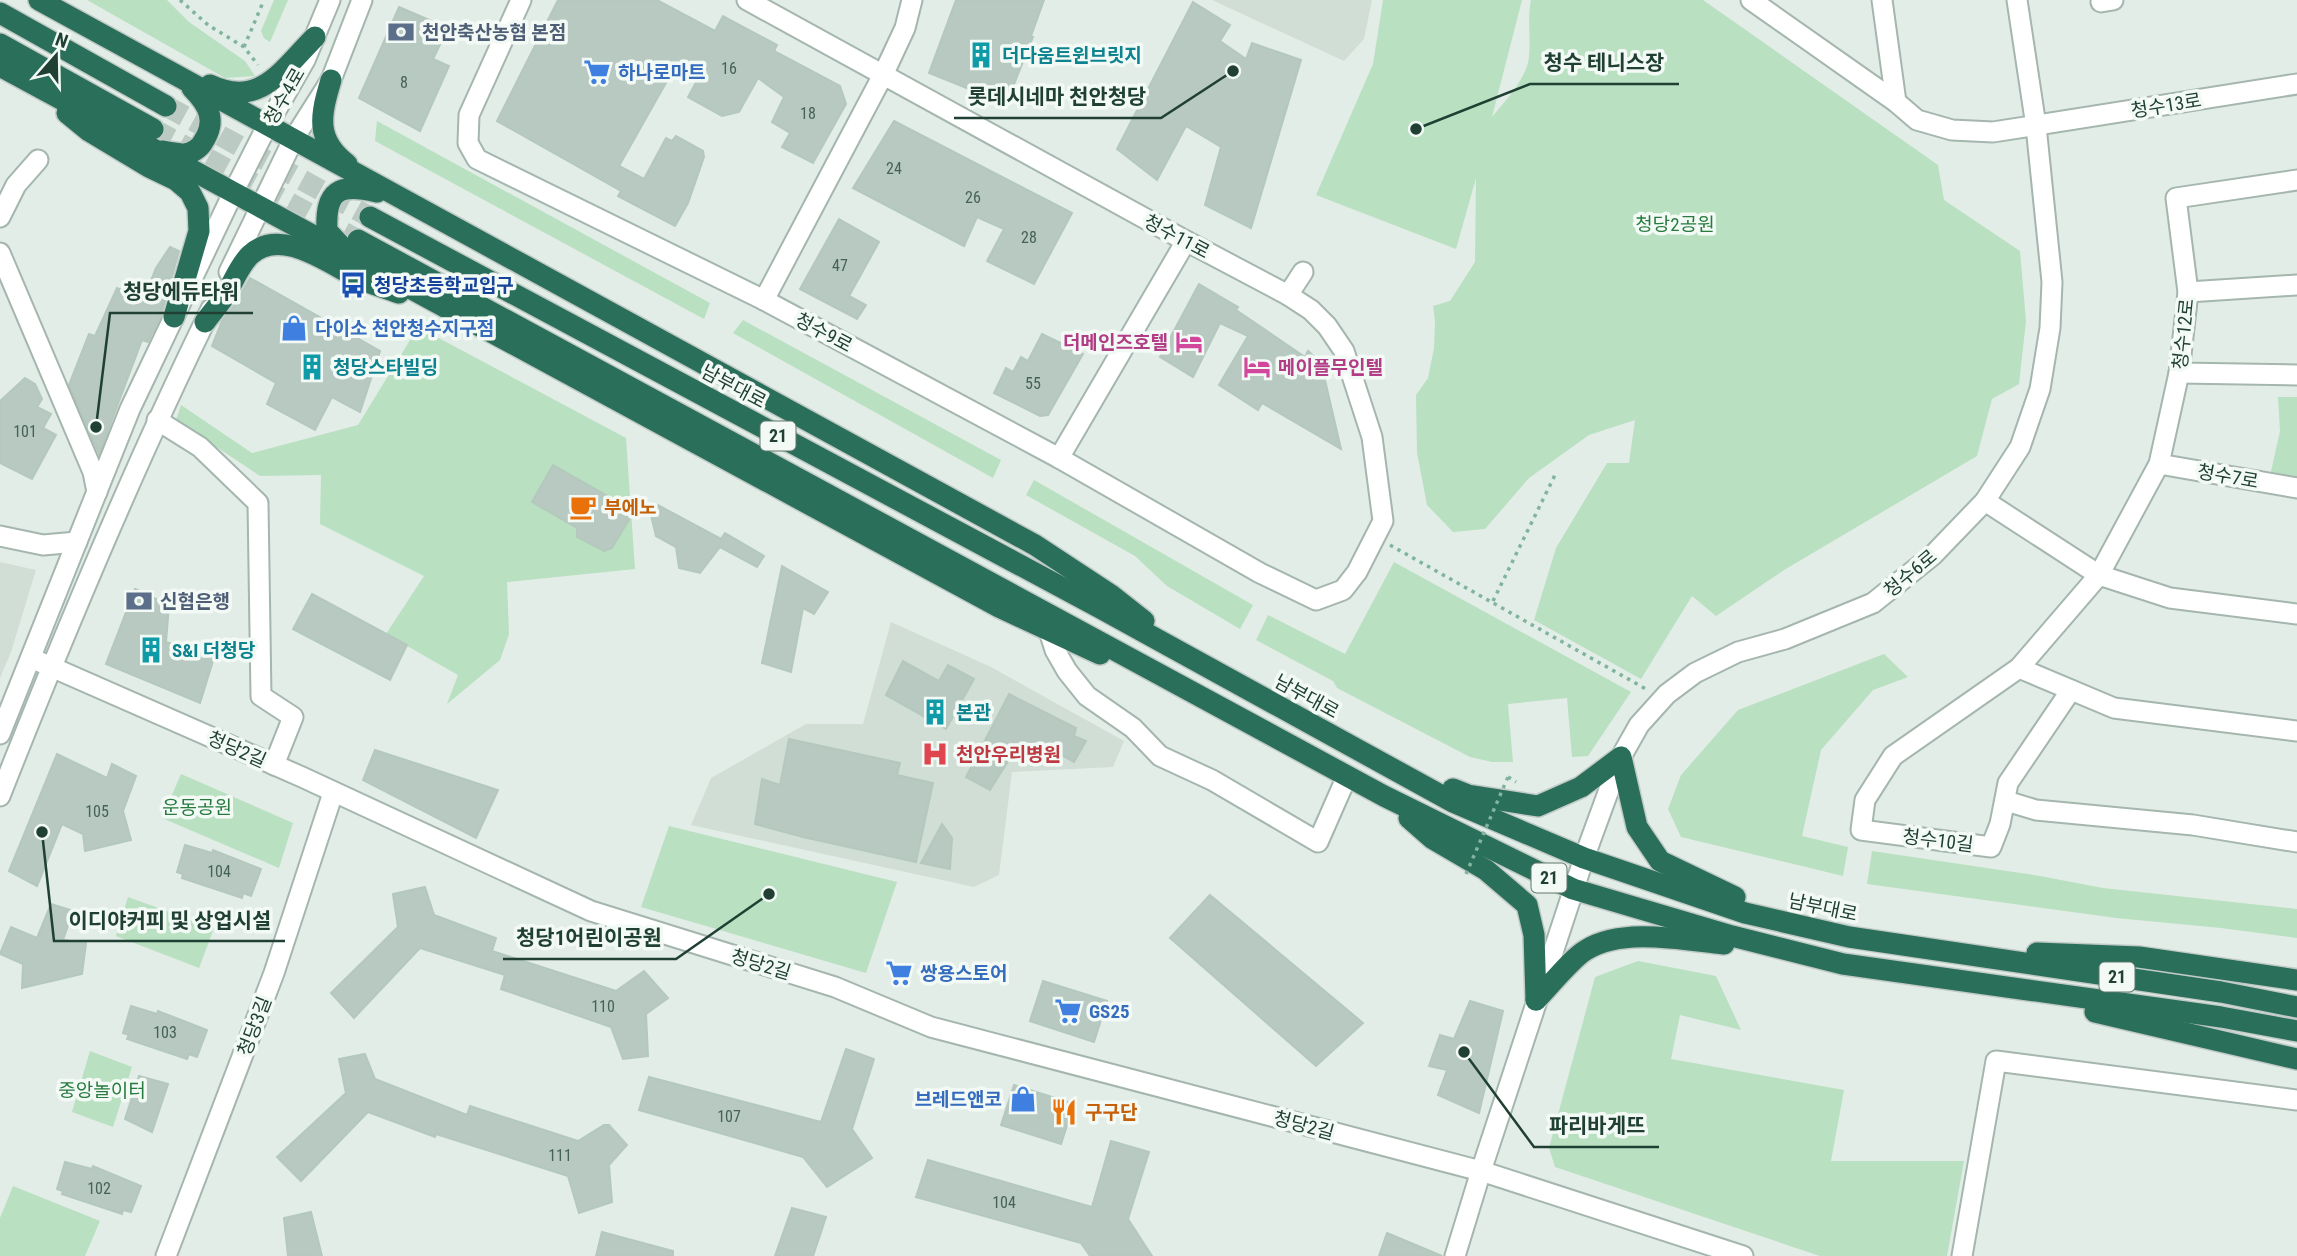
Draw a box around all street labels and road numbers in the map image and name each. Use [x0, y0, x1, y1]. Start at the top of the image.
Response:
street label: 청수4로 [259, 64, 310, 129]
street label: 청수13로 [2129, 89, 2203, 122]
street label: 청수11로 [1140, 210, 1214, 263]
street label: 청수12로 [2168, 297, 2199, 371]
street label: 청수9로 [791, 308, 856, 357]
street label: 남부대로 [697, 360, 770, 413]
road number: 21 [760, 422, 796, 450]
street label: 청수7로 [2195, 460, 2260, 493]
street label: 청수6로 [1879, 545, 1941, 602]
street label: 남부대로 [1271, 669, 1343, 723]
street label: 청당2길 [204, 726, 270, 773]
street label: 청수10길 [1901, 825, 1975, 856]
road number: 21 [1532, 864, 1566, 892]
street label: 남부대로 [1786, 889, 1859, 926]
street label: 청당2길 [728, 944, 794, 985]
road number: 21 [2100, 962, 2134, 992]
street label: 청당3길 [233, 993, 276, 1059]
street label: 청당2길 [1271, 1106, 1337, 1145]

